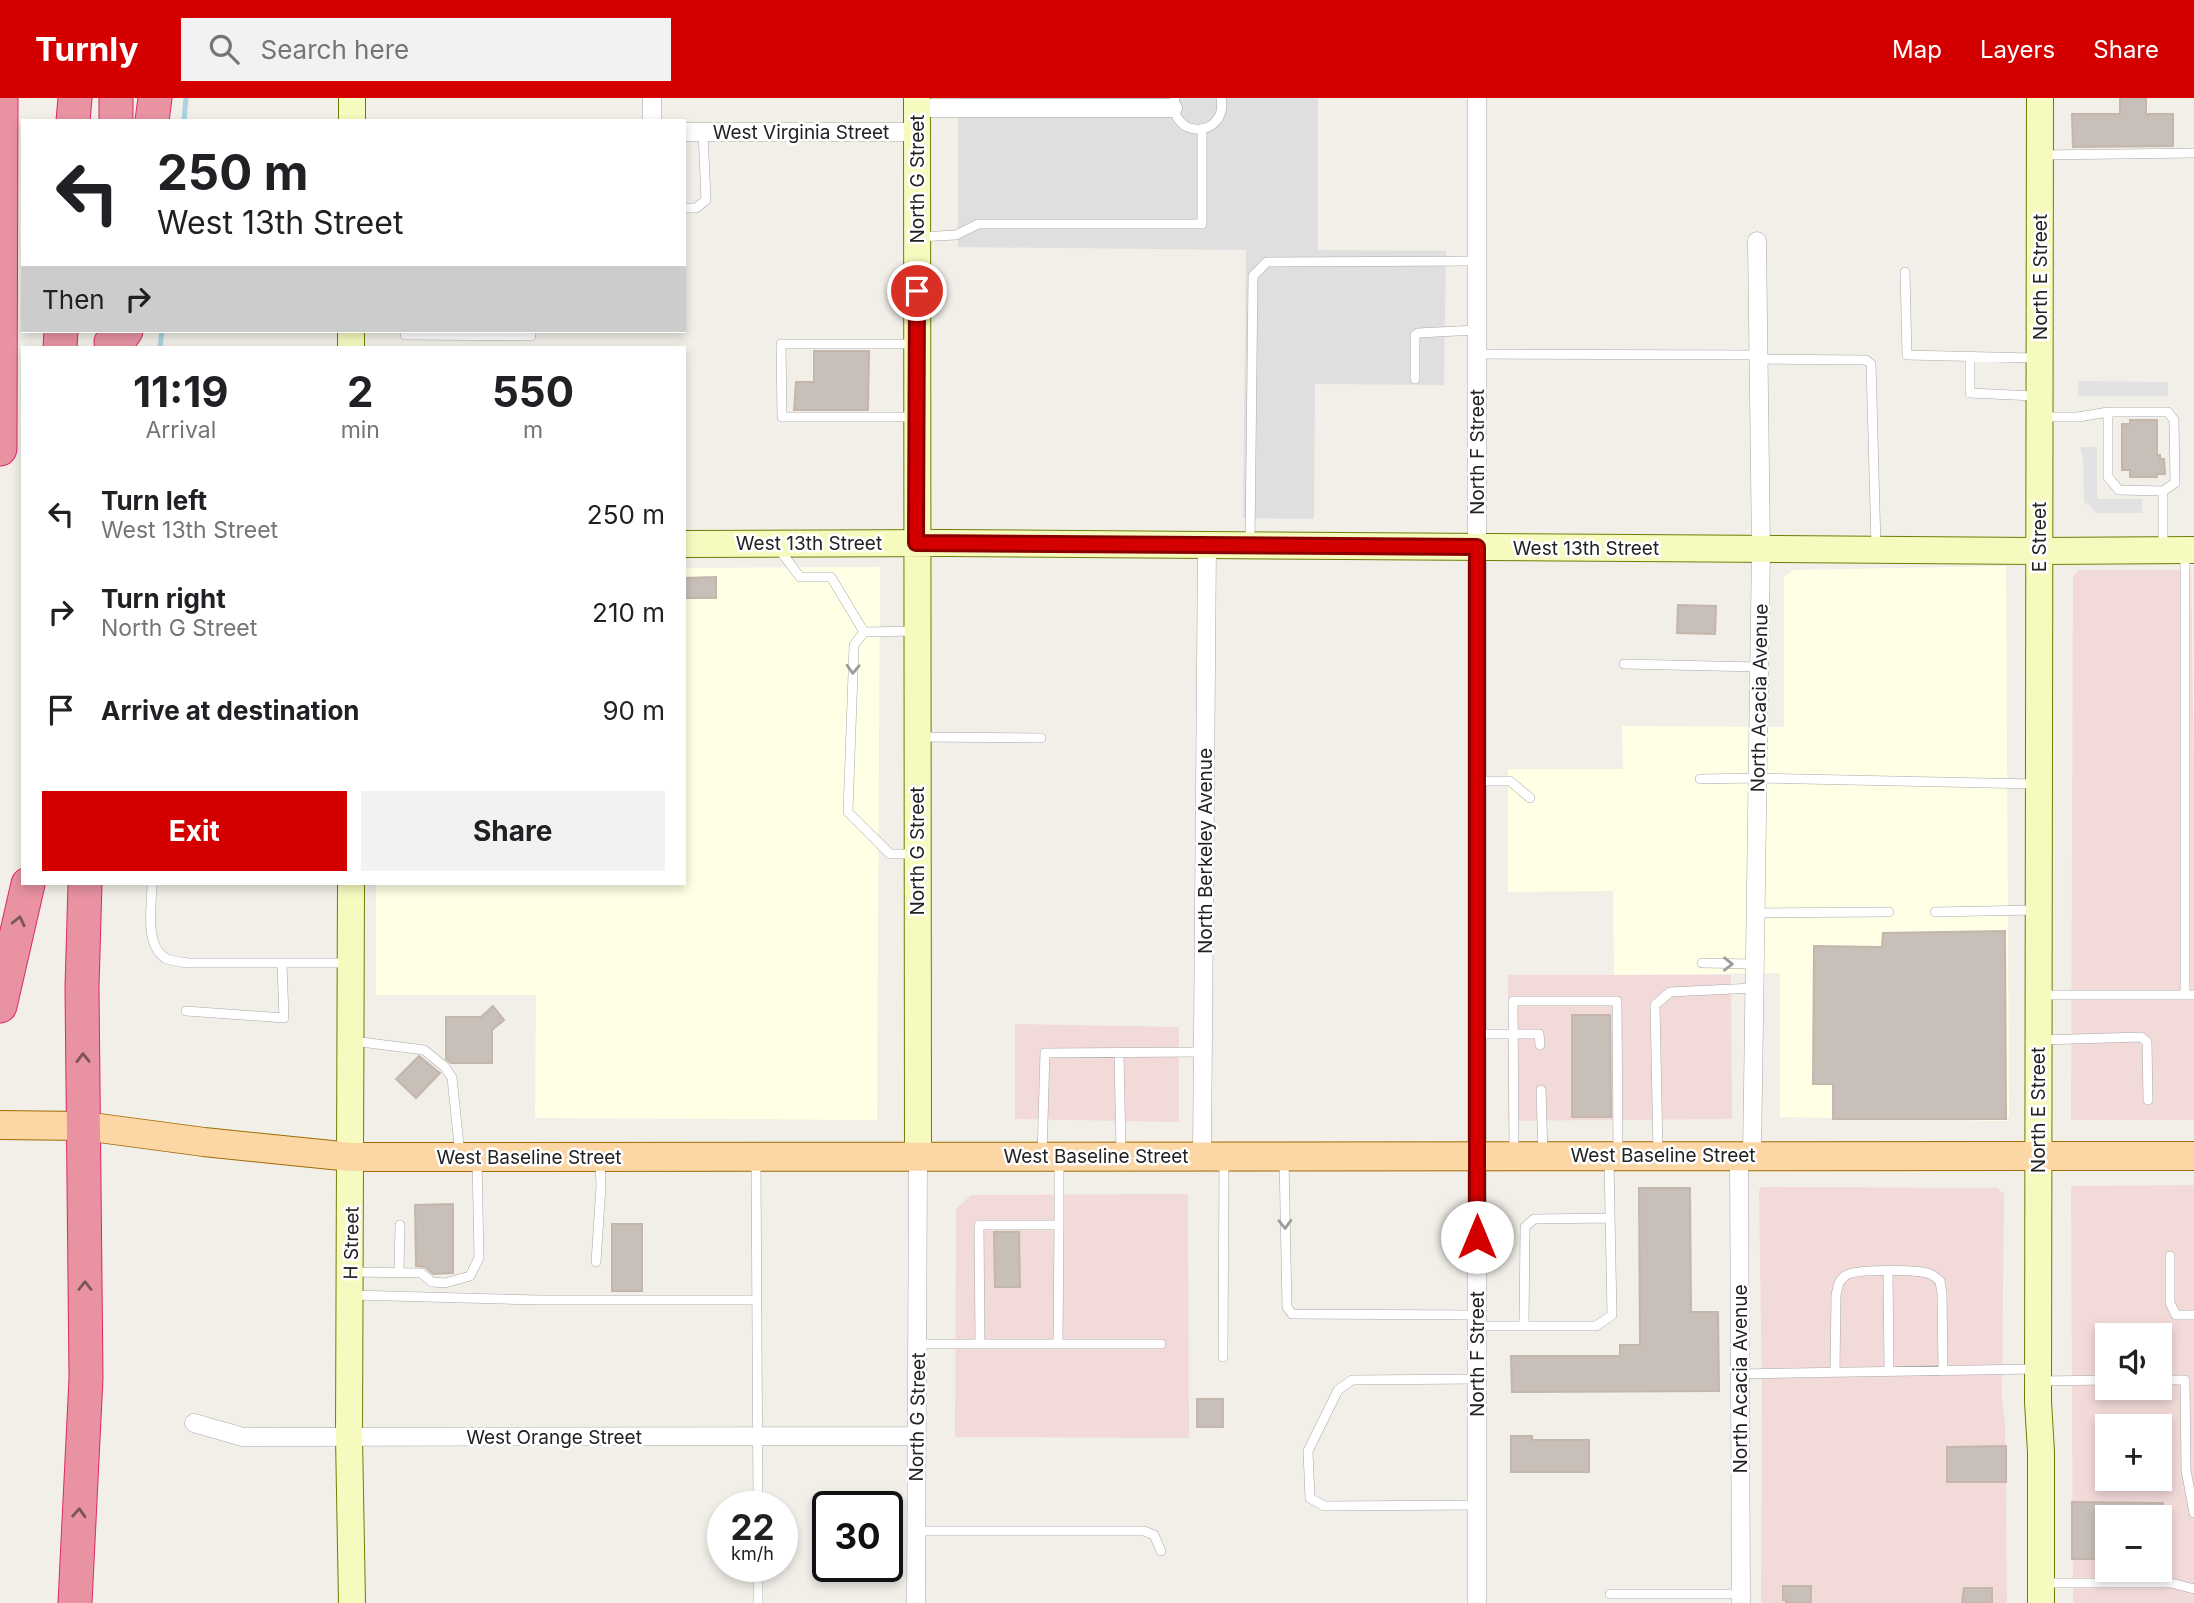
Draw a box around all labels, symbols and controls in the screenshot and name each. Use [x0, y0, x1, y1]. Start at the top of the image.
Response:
search box [181, 18, 671, 81]
text: Turnly [35, 29, 139, 69]
icon: search [205, 30, 243, 68]
text: Search here [261, 34, 409, 65]
text: Map [1892, 35, 1942, 64]
text: Layers [1980, 35, 2055, 64]
text: Share [2093, 35, 2159, 64]
street label: North G Street [906, 114, 929, 244]
street label: West Virginia Street [713, 121, 889, 144]
text: 250 m [157, 143, 309, 202]
icon: left [42, 147, 133, 238]
text: West 13th Street [157, 203, 403, 242]
street label: North E Street [2029, 214, 2052, 340]
pin [887, 261, 947, 321]
icon: arrive [898, 272, 936, 310]
icon: right [119, 280, 157, 318]
text: Then [42, 284, 105, 315]
text: 11:19 [133, 366, 229, 417]
text: 2 [347, 366, 374, 417]
text: 550 [492, 366, 574, 417]
street label: North F Street [1466, 389, 1489, 515]
text: Arrival [145, 416, 216, 444]
text: min [341, 416, 380, 444]
text: m [523, 416, 543, 444]
text: Turn left [101, 485, 207, 516]
icon: left [42, 495, 80, 533]
text: 250 m [587, 499, 665, 530]
street label: E Street [2028, 502, 2051, 572]
text: West 13th Street [101, 516, 278, 544]
street label: West 13th Street [736, 532, 882, 555]
street label: West 13th Street [1513, 537, 1659, 560]
text: Turn right [101, 583, 226, 614]
icon: right [42, 593, 80, 631]
text: 210 m [592, 597, 665, 628]
street label: North Acacia Avenue [1746, 603, 1773, 793]
text: North G Street [101, 614, 257, 642]
one-way arrow [846, 664, 861, 675]
icon: arrive [42, 691, 80, 729]
text: Arrive at destination [101, 695, 360, 726]
text: 90 m [602, 695, 665, 726]
street label: North Berkeley Avenue [1194, 748, 1217, 954]
street label: North G Street [906, 786, 929, 916]
button: Exit [42, 791, 347, 871]
button: Share [361, 791, 665, 871]
one-way arrow [11, 915, 26, 927]
one-way arrow [1723, 956, 1734, 972]
street label: North E Street [2027, 1047, 2050, 1173]
one-way arrow [75, 1052, 91, 1063]
street label: West Baseline Street [1570, 1144, 1756, 1167]
street label: West Baseline Street [1003, 1145, 1189, 1168]
street label: West Baseline Street [436, 1146, 622, 1169]
position arrow [1440, 1200, 1514, 1274]
street label: H Street [339, 1206, 364, 1280]
one-way arrow [1277, 1219, 1292, 1230]
one-way arrow [77, 1280, 93, 1291]
street label: North Acacia Avenue [1729, 1285, 1752, 1473]
street label: North F Street [1466, 1291, 1489, 1417]
map controls [2095, 1323, 2172, 1582]
button: sound [2095, 1323, 2172, 1400]
street label: North G Street [905, 1352, 930, 1482]
button: + [2095, 1414, 2172, 1491]
street label: West Orange Street [466, 1426, 642, 1449]
speed limit sign: 30 [812, 1491, 903, 1582]
button: − [2095, 1505, 2172, 1582]
text: 22 [730, 1506, 775, 1548]
one-way arrow [72, 1507, 87, 1518]
text: km/h [731, 1543, 774, 1564]

